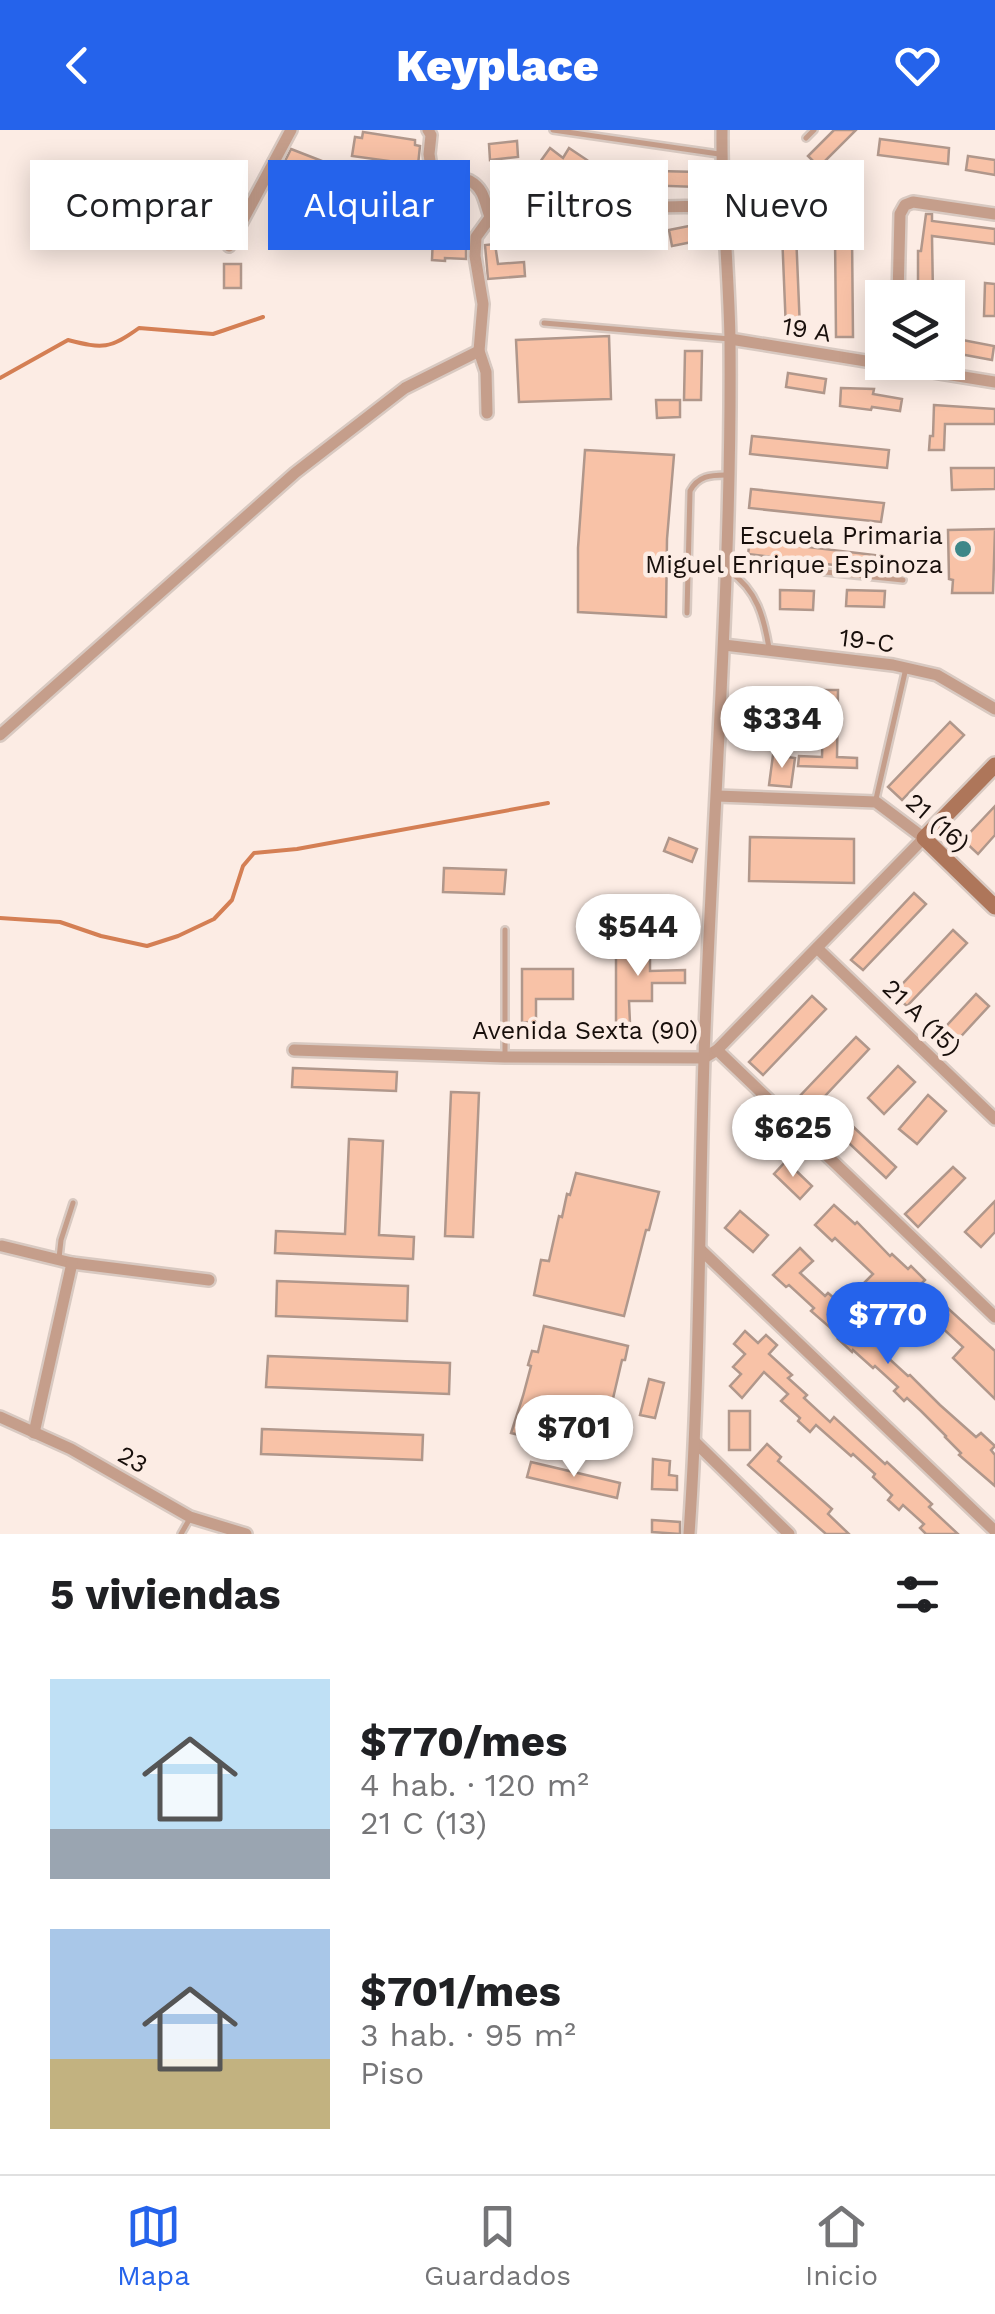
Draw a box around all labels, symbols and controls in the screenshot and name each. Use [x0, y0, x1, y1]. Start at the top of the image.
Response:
icon: back [50, 38, 105, 93]
icon: heart [890, 38, 945, 93]
text: Keyplace [396, 39, 599, 92]
chip: Comprar [30, 160, 248, 250]
chip: Alquilar [268, 160, 470, 250]
chip: Filtros [490, 160, 668, 250]
chip: Nuevo [688, 160, 864, 250]
map controls [865, 280, 965, 380]
button: layers [865, 280, 965, 380]
street label: 19 A [780, 311, 833, 348]
place label: Escuela Primaria Miguel Enrique Espinoza [645, 521, 943, 579]
marker: Escuela Primaria Miguel Enrique Espinoza [952, 538, 974, 560]
street label: 19-C [838, 623, 896, 658]
pin: $334 [723, 686, 841, 771]
text: $334 [742, 699, 822, 737]
street label: 21 (16) [900, 787, 975, 858]
pin: $544 [579, 894, 697, 979]
text: $544 [598, 907, 678, 945]
street label: 21 A (15) [877, 973, 967, 1062]
street label: Avenida Sexta (90) [472, 1016, 698, 1045]
pin: $625 [734, 1095, 852, 1180]
text: $625 [754, 1108, 832, 1146]
pin: $770 [829, 1282, 947, 1367]
text: $770 [848, 1295, 928, 1333]
pin: $701 [515, 1395, 633, 1480]
text: $701 [537, 1408, 611, 1446]
street label: 23 [113, 1440, 153, 1479]
icon: filters [890, 1567, 945, 1622]
text: 5 viviendas [50, 1570, 281, 1619]
text: $770/mes [360, 1717, 567, 1766]
icon: home [130, 1719, 250, 1839]
text: 4 hab. · 120 m² [360, 1766, 589, 1804]
text: 21 C (13) [360, 1804, 487, 1842]
text: $701/mes [360, 1967, 561, 2016]
icon: home [130, 1969, 250, 2089]
text: 3 hab. · 95 m² [360, 2016, 576, 2054]
text: Piso [360, 2054, 424, 2092]
tab: Mapa [117, 2199, 190, 2292]
tab: Guardados [424, 2199, 571, 2292]
tab: Inicio [805, 2199, 878, 2292]

